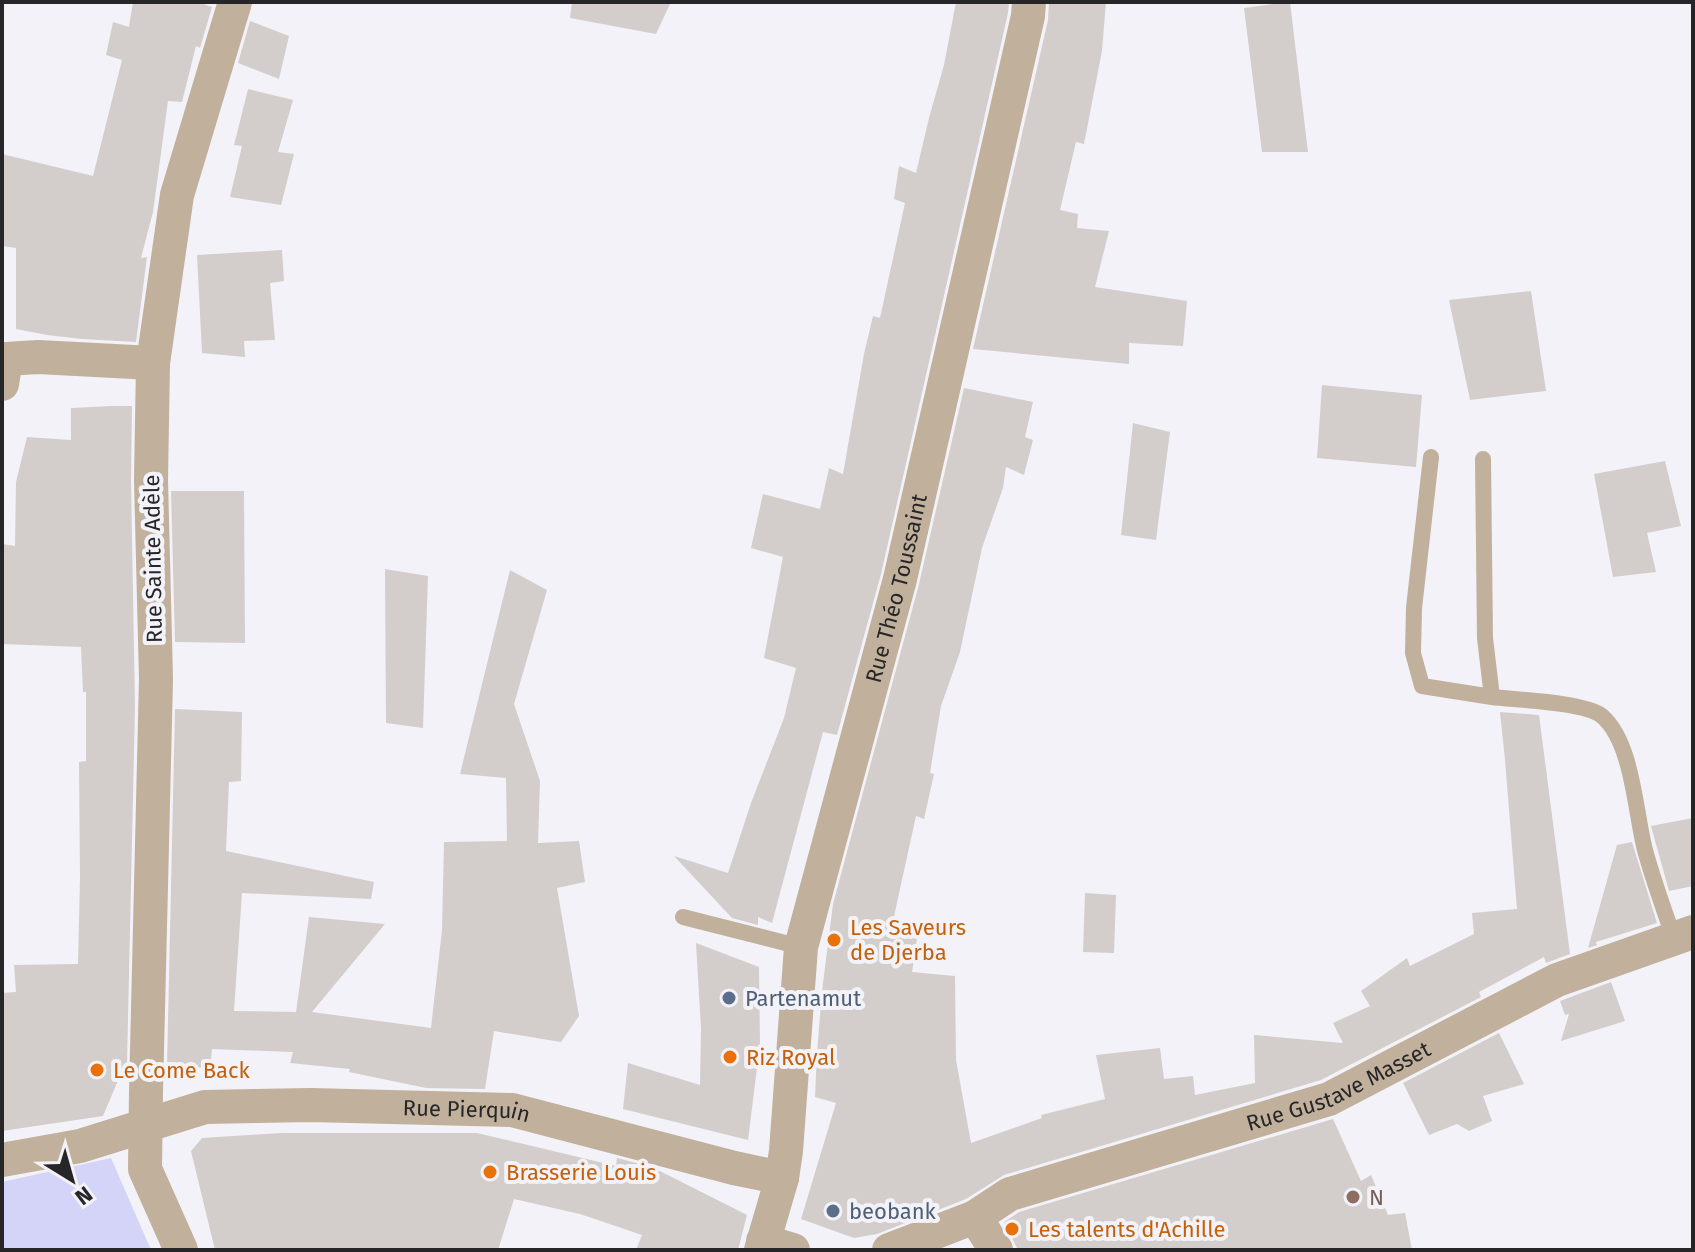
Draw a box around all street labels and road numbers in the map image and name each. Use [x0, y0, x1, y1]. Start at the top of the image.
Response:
street label: Rue Sainte Adèle [138, 475, 168, 643]
street label: Rue Théo Toussaint [859, 491, 932, 686]
street label: Rue Gustave Masset [1243, 1035, 1435, 1136]
street label: Rue Pierquin [402, 1094, 533, 1128]

